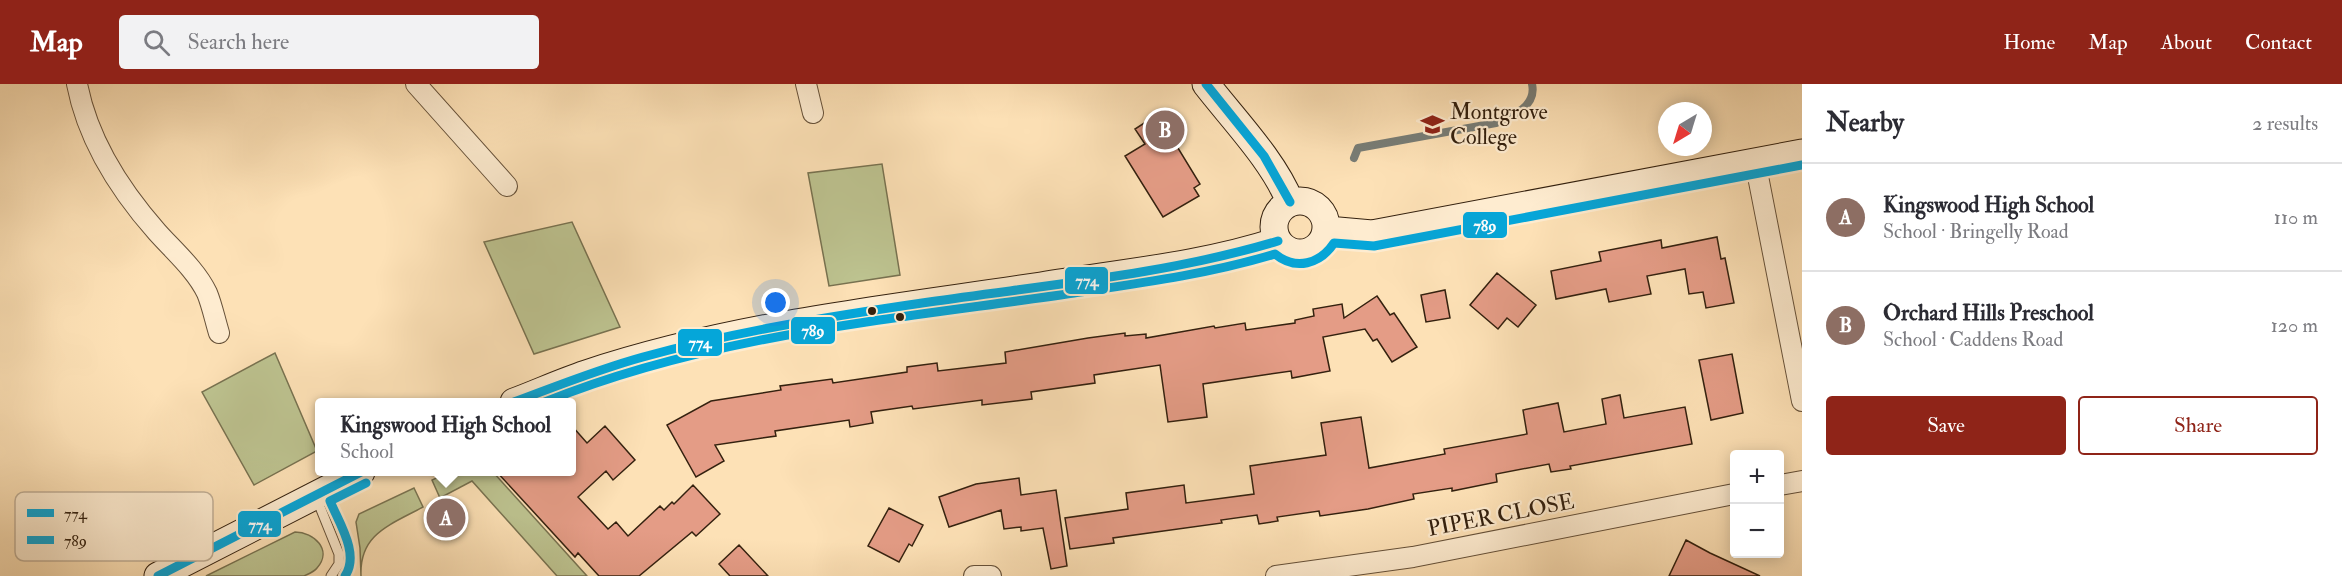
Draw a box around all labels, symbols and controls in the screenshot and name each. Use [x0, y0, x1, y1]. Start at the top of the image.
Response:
search box [119, 15, 539, 69]
text: Map [30, 25, 83, 60]
icon: search [140, 26, 173, 59]
text: Search here [188, 28, 289, 56]
text: Home [2003, 29, 2055, 56]
text: Map [2088, 29, 2128, 56]
text: About [2161, 29, 2212, 56]
text: Contact [2245, 29, 2312, 56]
place label: Montgrove College [1450, 98, 1548, 151]
north arrow [1658, 102, 1712, 156]
text: Nearby [1826, 107, 1904, 139]
pin: B [1146, 108, 1184, 152]
text: 2 results [2252, 111, 2318, 136]
school or university icon: Montgrove College [1419, 112, 1445, 138]
text: Kingswood High School [1883, 191, 2094, 219]
text: A [1839, 205, 1852, 230]
text: 110 m [2274, 205, 2318, 230]
line badge: 789 [1462, 211, 1508, 239]
text: 789 [1473, 216, 1497, 236]
text: School · Bringelly Road [1883, 219, 2069, 244]
line badge: 774 [1064, 266, 1109, 295]
text: 774 [1076, 271, 1100, 291]
your location [761, 288, 790, 317]
text: Orchard Hills Preschool [1883, 299, 2094, 327]
unlabelled marker [866, 305, 878, 317]
unlabelled marker [894, 311, 906, 323]
text: B [1839, 313, 1852, 338]
text: 120 m [2271, 313, 2318, 338]
line badge: 789 [790, 316, 836, 345]
text: 789 [801, 321, 825, 341]
text: School · Caddens Road [1883, 327, 2063, 352]
line badge: 774 [677, 328, 723, 357]
text: 774 [689, 333, 713, 353]
button: Save [1826, 396, 2066, 455]
button: Share [2078, 396, 2318, 455]
popup [315, 398, 576, 476]
text: Kingswood High School [340, 411, 551, 439]
text: School [340, 439, 394, 464]
map controls [1730, 450, 1784, 558]
button: + [1730, 450, 1784, 504]
street label: PIPER CLOSE [1425, 487, 1577, 543]
legend [15, 492, 213, 561]
pin: A [426, 496, 466, 540]
text: 774 [64, 504, 88, 524]
button: − [1730, 504, 1784, 558]
line badge: 774 [237, 510, 282, 538]
text: 774 [249, 515, 273, 535]
text: 789 [64, 531, 87, 551]

